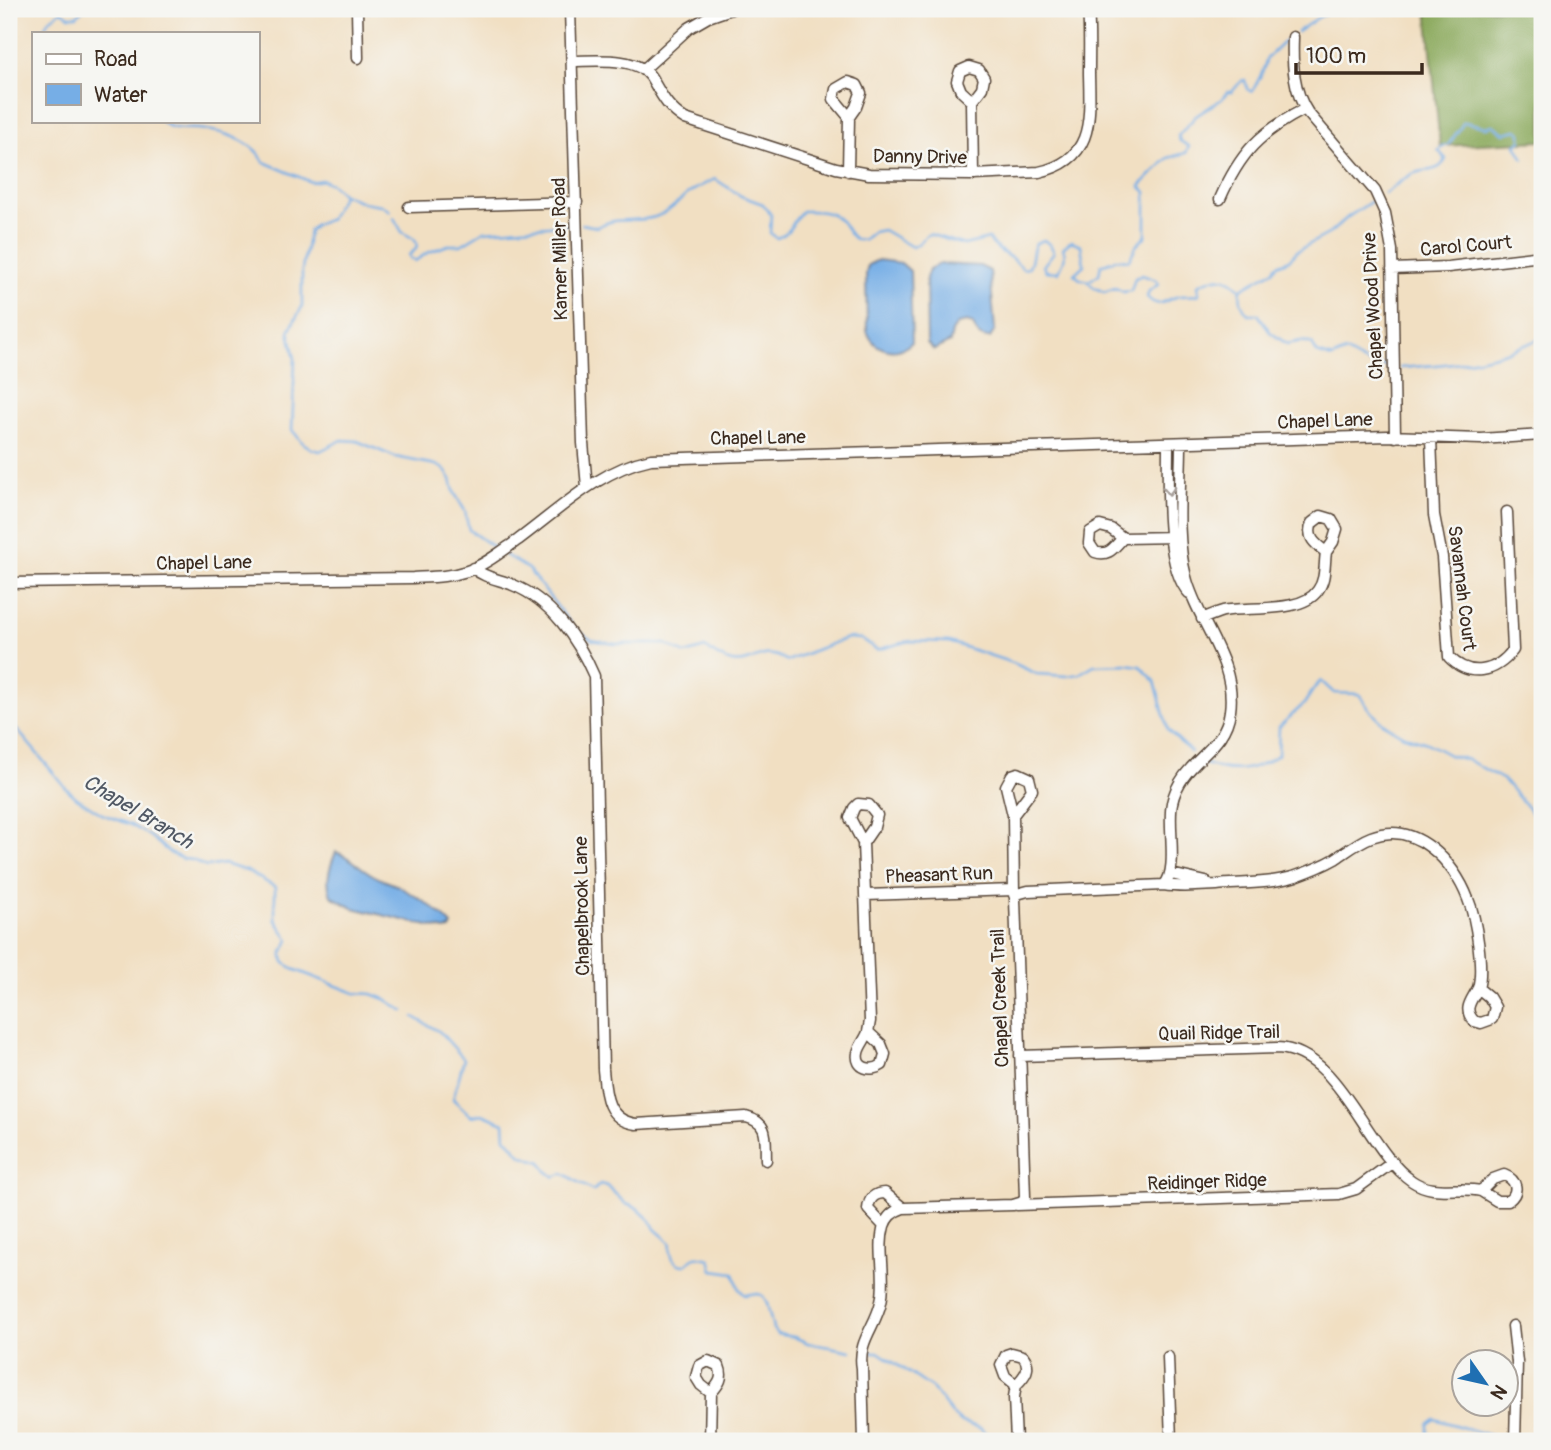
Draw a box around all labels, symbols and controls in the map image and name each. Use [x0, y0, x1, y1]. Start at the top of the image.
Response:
legend [32, 32, 259, 122]
scale bar [1296, 32, 1422, 76]
text: 100 m [1306, 43, 1366, 70]
text: Road [94, 46, 138, 73]
text: Water [94, 82, 148, 109]
street label: Danny Drive [873, 144, 968, 170]
street label: Kamer Miller Road [547, 177, 573, 321]
street label: Carol Court [1419, 230, 1513, 262]
street label: Chapel Wood Drive [1357, 231, 1389, 380]
street label: Chapel Lane [1277, 407, 1374, 435]
street label: Chapel Lane [710, 425, 807, 451]
one-way arrow [1162, 485, 1177, 496]
street label: Savannah Court [1442, 524, 1482, 652]
street label: Chapel Lane [156, 550, 253, 576]
water label: Chapel Branch [78, 769, 199, 856]
street label: Chapelbrook Lane [569, 835, 595, 976]
street label: Pheasant Run [885, 861, 993, 889]
street label: Chapel Creek Trail [986, 928, 1014, 1068]
street label: Quail Ridge Trail [1158, 1020, 1280, 1046]
street label: Reidinger Ridge [1147, 1168, 1268, 1196]
north arrow [1450, 1348, 1520, 1418]
text: N [1485, 1380, 1512, 1404]

